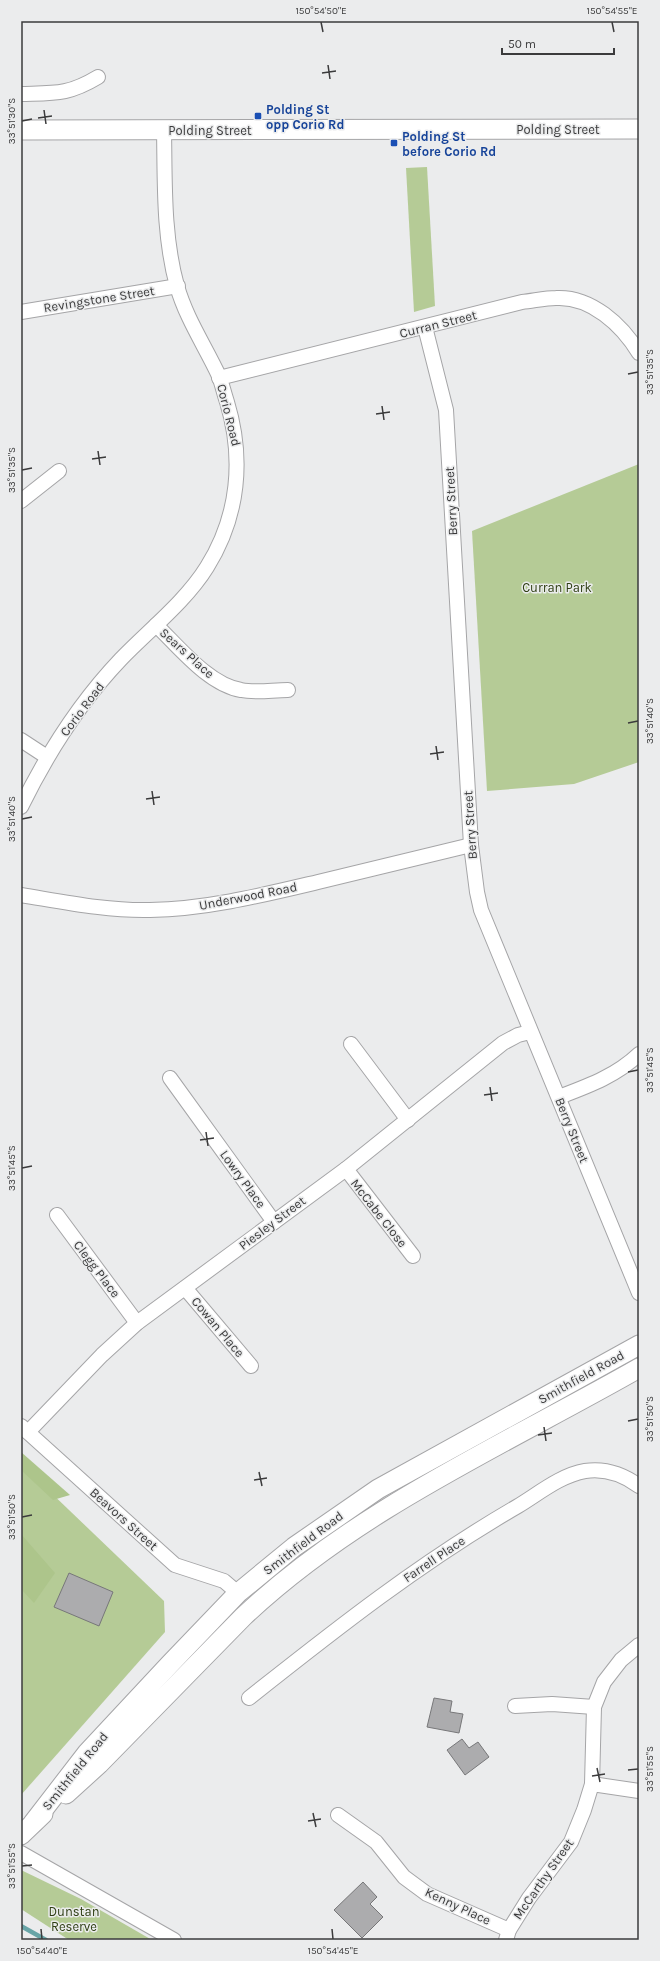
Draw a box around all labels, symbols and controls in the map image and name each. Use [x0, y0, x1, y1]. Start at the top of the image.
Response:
text: 150°54'50"E [295, 5, 347, 17]
text: 150°54'55"E [587, 5, 637, 17]
scale bar [502, 30, 614, 56]
text: 50 m [508, 37, 536, 51]
text: 33°51'30"S [6, 98, 18, 144]
place label: Polding St opp Corio Rd [266, 102, 344, 132]
marker: Polding St opp Corio Rd [253, 111, 263, 121]
street label: Polding Street [516, 122, 600, 137]
street label: Polding Street [168, 123, 252, 138]
place label: Polding St before Corio Rd [402, 129, 496, 159]
marker: Polding St before Corio Rd [389, 138, 399, 148]
street label: Revingstone Street [42, 283, 156, 315]
street label: Curran Street [398, 307, 478, 341]
text: 33°51'35"S [644, 349, 656, 395]
street label: Corio Road [214, 382, 244, 448]
text: 33°51'35"S [6, 447, 18, 493]
street label: Berry Street [442, 466, 460, 536]
park label: Curran Park [522, 580, 592, 595]
street label: Sears Place [157, 625, 217, 681]
street label: Corio Road [57, 679, 107, 739]
text: 33°51'40"S [644, 698, 656, 744]
street label: Berry Street [460, 790, 480, 860]
text: 33°51'40"S [6, 796, 18, 842]
street label: Underwood Road [198, 879, 298, 913]
text: 33°51'45"S [644, 1047, 656, 1093]
street label: Berry Street [552, 1095, 592, 1165]
text: 33°51'45"S [6, 1145, 18, 1191]
street label: Lowry Place [217, 1147, 269, 1211]
street label: McCabe Close [348, 1176, 411, 1250]
street label: Piesley Street [236, 1193, 308, 1253]
street label: Clegg Place [71, 1238, 123, 1301]
street label: Cowan Place [188, 1294, 248, 1360]
street label: Smithfield Road [535, 1347, 627, 1407]
text: 33°51'50"S [644, 1396, 656, 1442]
street label: Beavors Street [87, 1485, 161, 1553]
text: 33°51'50"S [6, 1494, 18, 1540]
street label: Smithfield Road [260, 1508, 346, 1578]
street label: Farrell Place [400, 1533, 468, 1585]
street label: Smithfield Road [39, 1729, 111, 1813]
text: 33°51'55"S [644, 1746, 656, 1792]
street label: McCarthy Street [510, 1836, 576, 1922]
text: 33°51'55"S [6, 1843, 18, 1889]
street label: Kenny Place [423, 1884, 494, 1928]
park label: Dunstan Reserve [48, 1904, 100, 1934]
text: 150°54'40"E [16, 1945, 68, 1957]
text: 150°54'45"E [308, 1945, 358, 1957]

